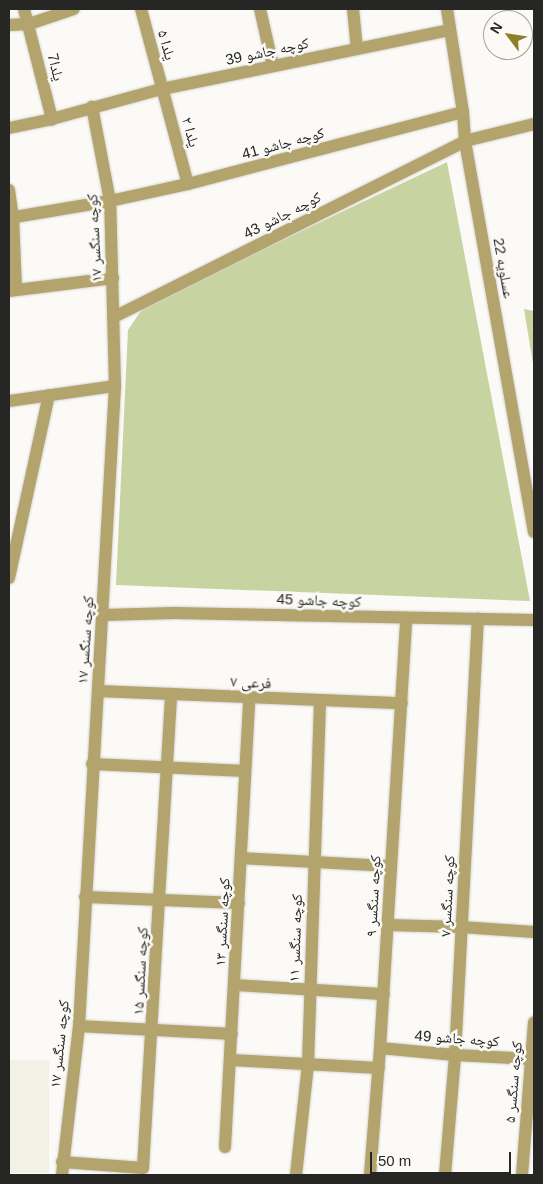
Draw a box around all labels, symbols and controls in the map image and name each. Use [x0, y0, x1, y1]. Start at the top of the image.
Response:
north arrow [483, 10, 533, 60]
text: N [487, 19, 505, 36]
street label: یلدا ۵ [154, 28, 180, 62]
street label: کوچه جاشو 39 [224, 33, 310, 69]
street label: یلدا7 [44, 51, 68, 83]
street label: یلدا ۲ [178, 115, 204, 149]
street label: کوچه جاشو 41 [240, 123, 326, 163]
street label: کوچه جاشو 43 [240, 188, 324, 242]
street label: کوچه سنگسر ۱۷ [83, 193, 105, 283]
street label: عسلویه 22 [490, 236, 518, 300]
street label: کوچه جاشو 45 [276, 590, 362, 610]
street label: کوچه سنگسر ۱۷ [73, 595, 97, 685]
street label: فرعی ۷ [230, 672, 272, 692]
street label: کوچه سنگسر ۹ [362, 855, 384, 937]
street label: کوچه سنگسر ۷ [436, 855, 458, 937]
street label: کوچه سنگسر ۱۳ [211, 877, 233, 967]
street label: کوچه سنگسر ۱۱ [284, 893, 306, 983]
street label: کوچه سنگسر ۱۵ [129, 926, 151, 1016]
street label: کوچه سنگسر ۱۷ [45, 999, 73, 1089]
street label: کوچه جاشو 49 [414, 1026, 500, 1050]
street label: کوچه سنگسر ۵ [500, 1040, 526, 1124]
scale bar [373, 1142, 514, 1174]
text: 50 m [378, 1152, 411, 1169]

